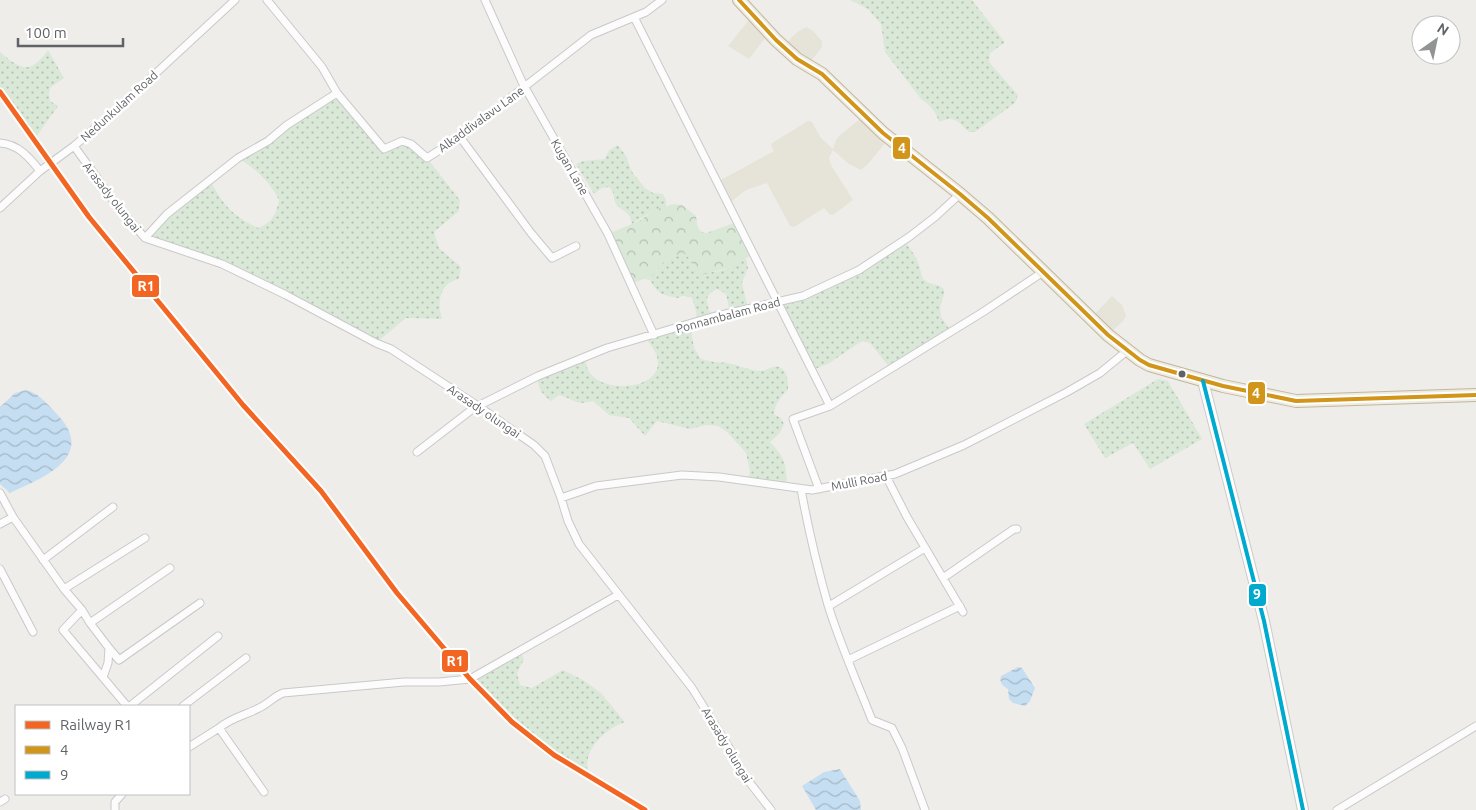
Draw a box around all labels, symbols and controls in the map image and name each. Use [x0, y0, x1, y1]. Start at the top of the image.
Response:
scale bar [18, 15, 122, 47]
north arrow [1411, 15, 1461, 65]
text: N [1434, 20, 1452, 39]
text: 100 m [25, 24, 67, 41]
street label: Nedunkulam Road [78, 68, 160, 144]
street label: Alkaddivalavu Lane [436, 84, 526, 154]
line badge: 4 [892, 136, 911, 160]
street label: Kugan Lane [549, 137, 591, 197]
text: 4 [898, 140, 906, 156]
street label: Arasady olungai [81, 159, 143, 235]
line badge: R1 [131, 274, 160, 298]
text: R1 [137, 278, 155, 294]
street label: Ponnambalam Road [674, 295, 782, 335]
unlabelled marker [1177, 369, 1187, 379]
line badge: 4 [1247, 381, 1266, 405]
street label: Arasady olungai [445, 382, 523, 440]
text: 4 [1252, 385, 1260, 401]
street label: Mulli Road [830, 469, 888, 493]
line badge: 9 [1248, 583, 1267, 607]
text: 9 [1253, 586, 1261, 602]
line badge: R1 [441, 649, 469, 673]
text: R1 [446, 653, 464, 669]
legend [15, 705, 190, 795]
street label: Arasady olungai [699, 705, 755, 785]
text: Railway R1 [60, 716, 132, 733]
text: 4 [60, 741, 68, 758]
text: 9 [60, 766, 68, 783]

